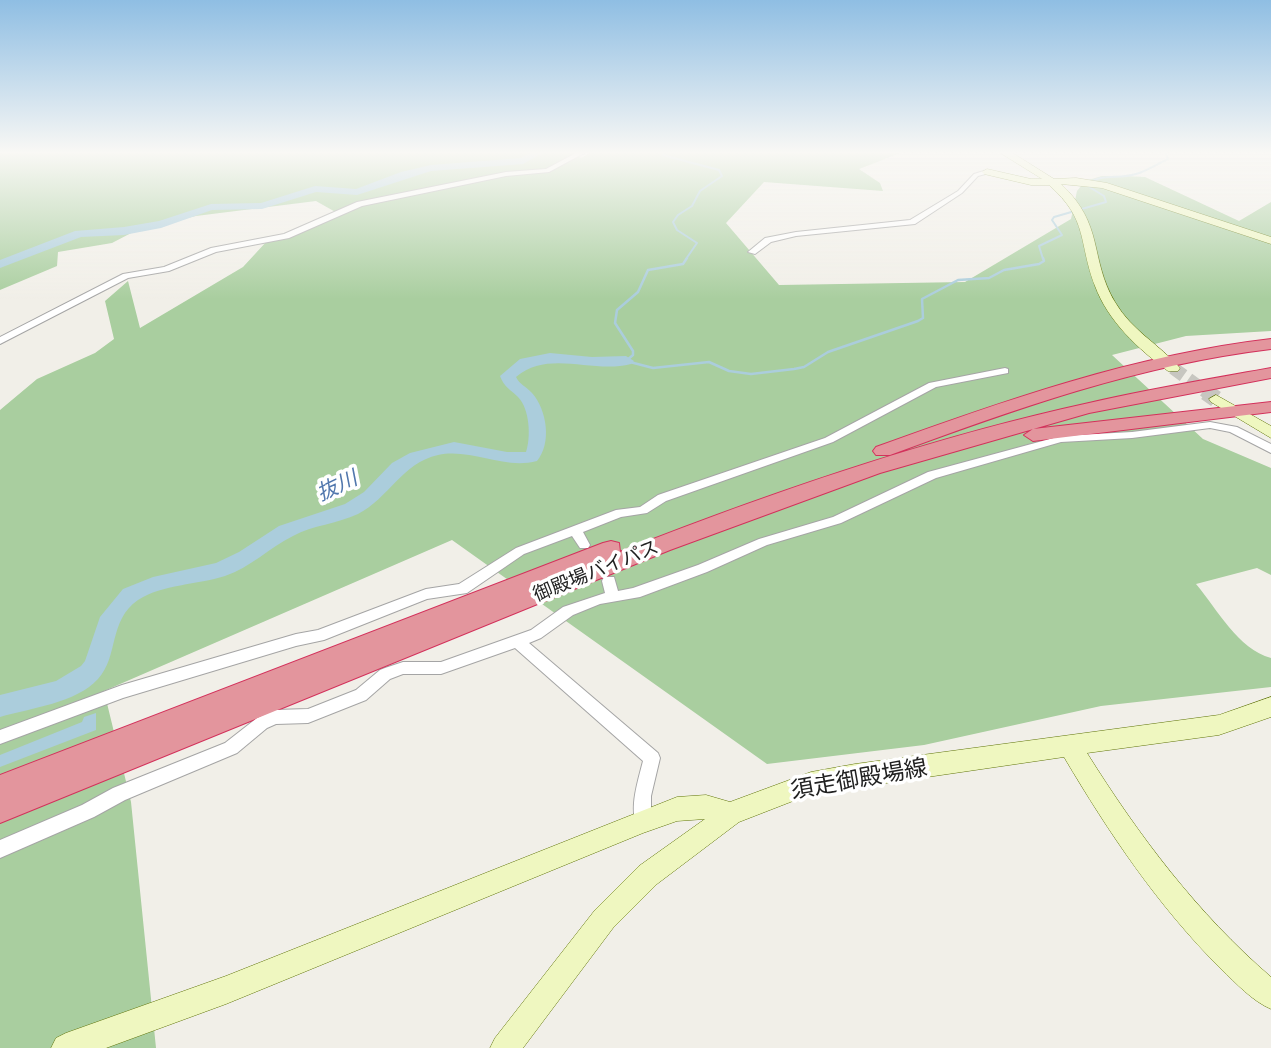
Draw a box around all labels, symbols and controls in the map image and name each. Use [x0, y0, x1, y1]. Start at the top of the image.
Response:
water label: 抜川 [313, 466, 361, 506]
street label: 御殿場バイパス [530, 536, 662, 606]
street label: 須走御殿場線 [789, 753, 929, 805]

